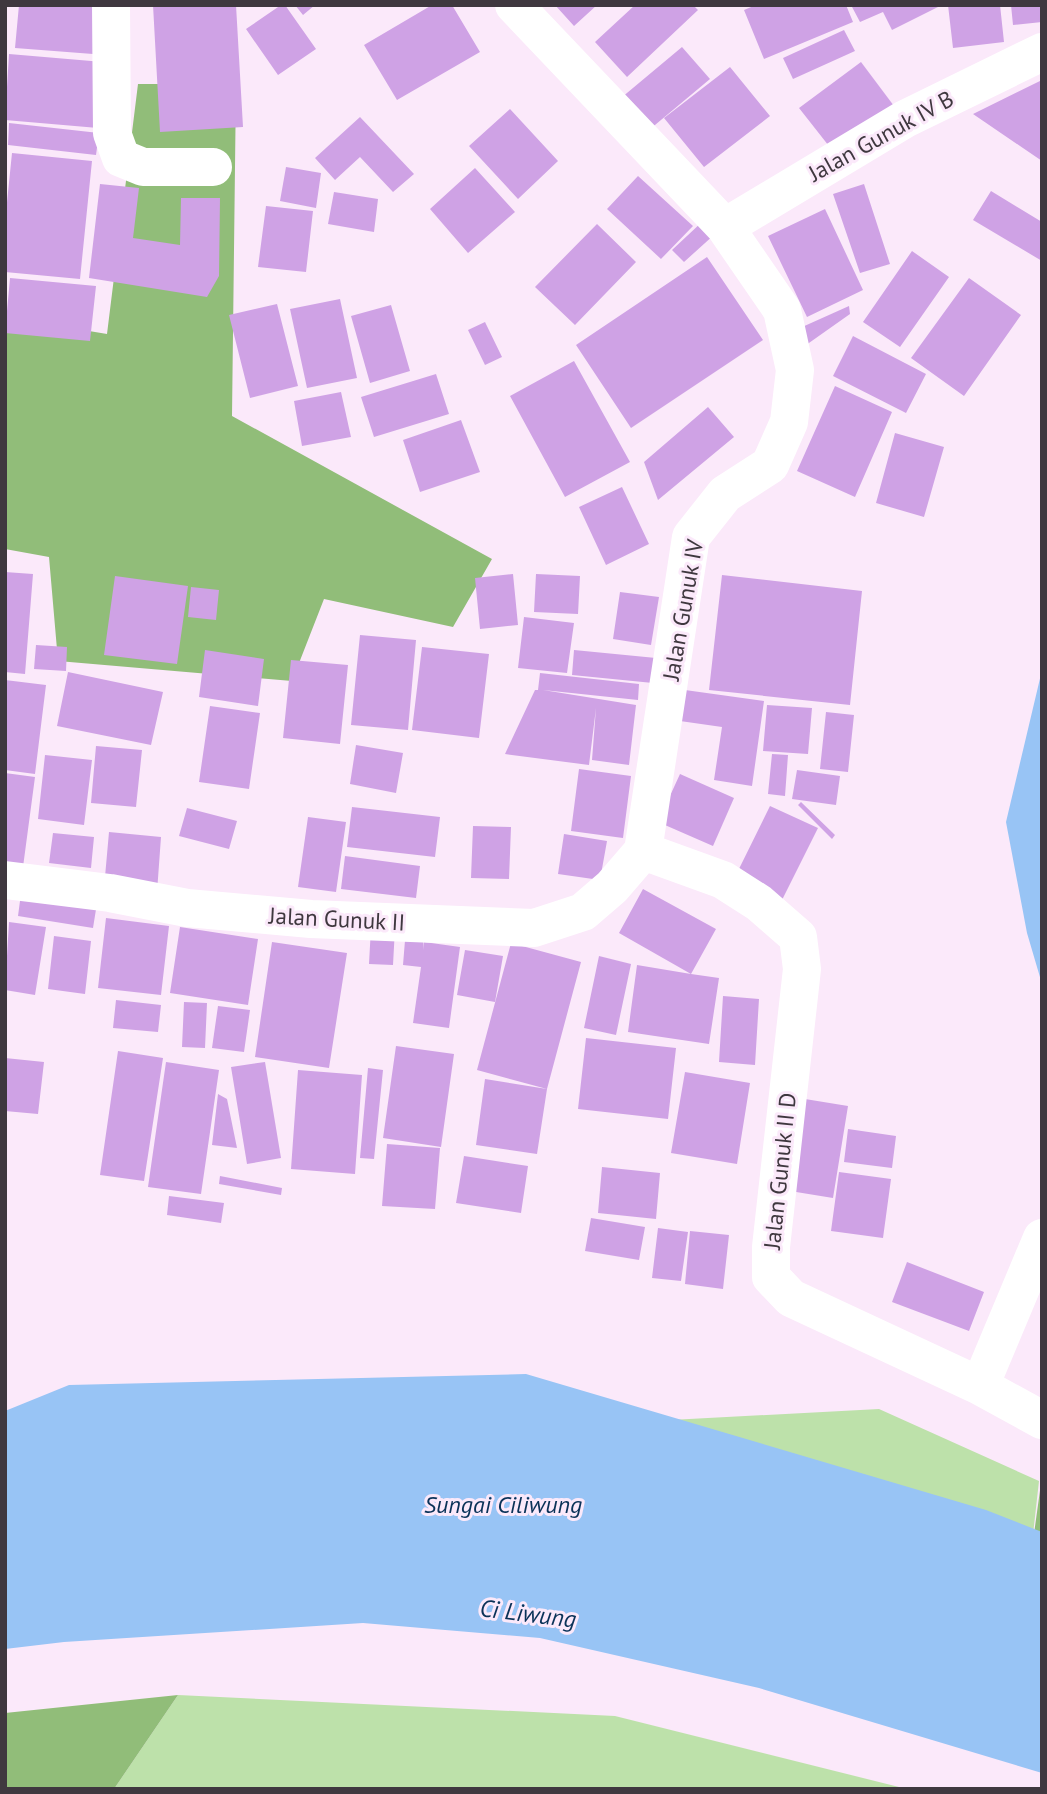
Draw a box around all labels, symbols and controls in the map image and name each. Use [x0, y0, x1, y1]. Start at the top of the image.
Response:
street label: Jalan Gunuk IV B [802, 84, 958, 188]
street label: Jalan Gunuk IV [656, 536, 709, 684]
street label: Jalan Gunuk II [267, 900, 406, 937]
street label: Jalan Gunuk II D [757, 1091, 802, 1252]
water label: Sungai Ciliwung [424, 1489, 582, 1520]
water label: Ci Liwung [478, 1592, 578, 1635]

